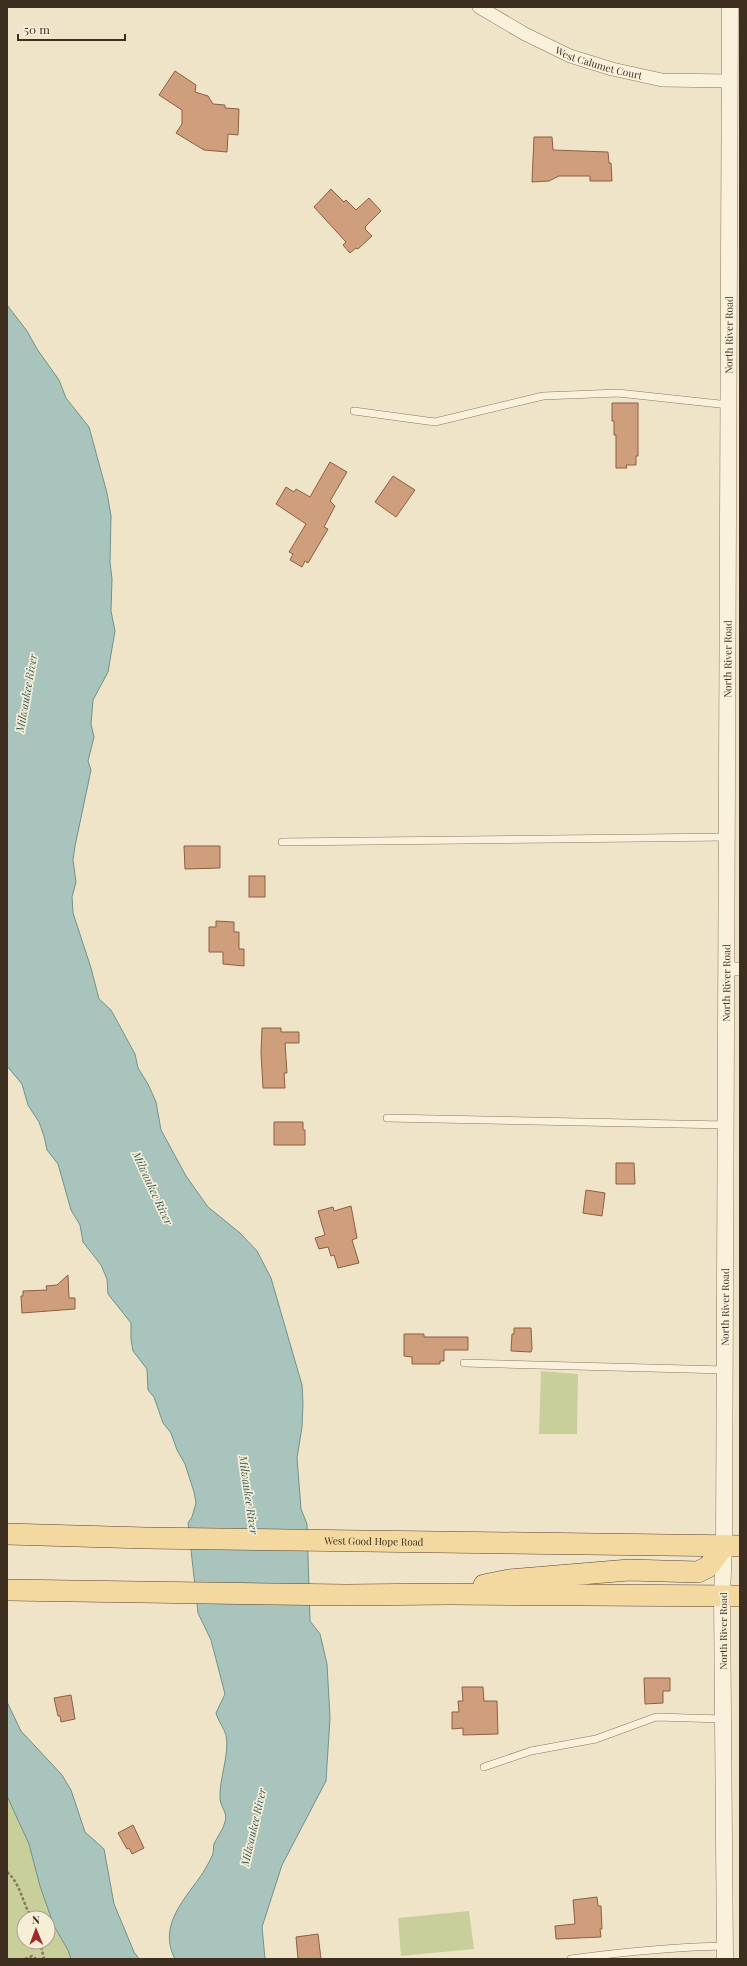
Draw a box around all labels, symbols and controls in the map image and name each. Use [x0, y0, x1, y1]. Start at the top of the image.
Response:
scale bar [18, 16, 125, 42]
text: 50 m [24, 21, 50, 37]
street label: West Calumet Court [552, 42, 644, 83]
street label: North River Road [722, 296, 736, 374]
street label: North River Road [720, 620, 735, 698]
water label: Milwaukee River [12, 652, 40, 734]
street label: North River Road [719, 944, 733, 1022]
water label: Milwaukee River [129, 1148, 177, 1227]
street label: North River Road [718, 1268, 732, 1346]
water label: Milwaukee River [236, 1454, 262, 1536]
street label: West Good Hope Road [323, 1533, 424, 1549]
street label: North River Road [716, 1592, 730, 1670]
water label: Milwaukee River [237, 1786, 269, 1868]
north arrow [16, 1910, 56, 1950]
text: N [32, 1912, 40, 1927]

